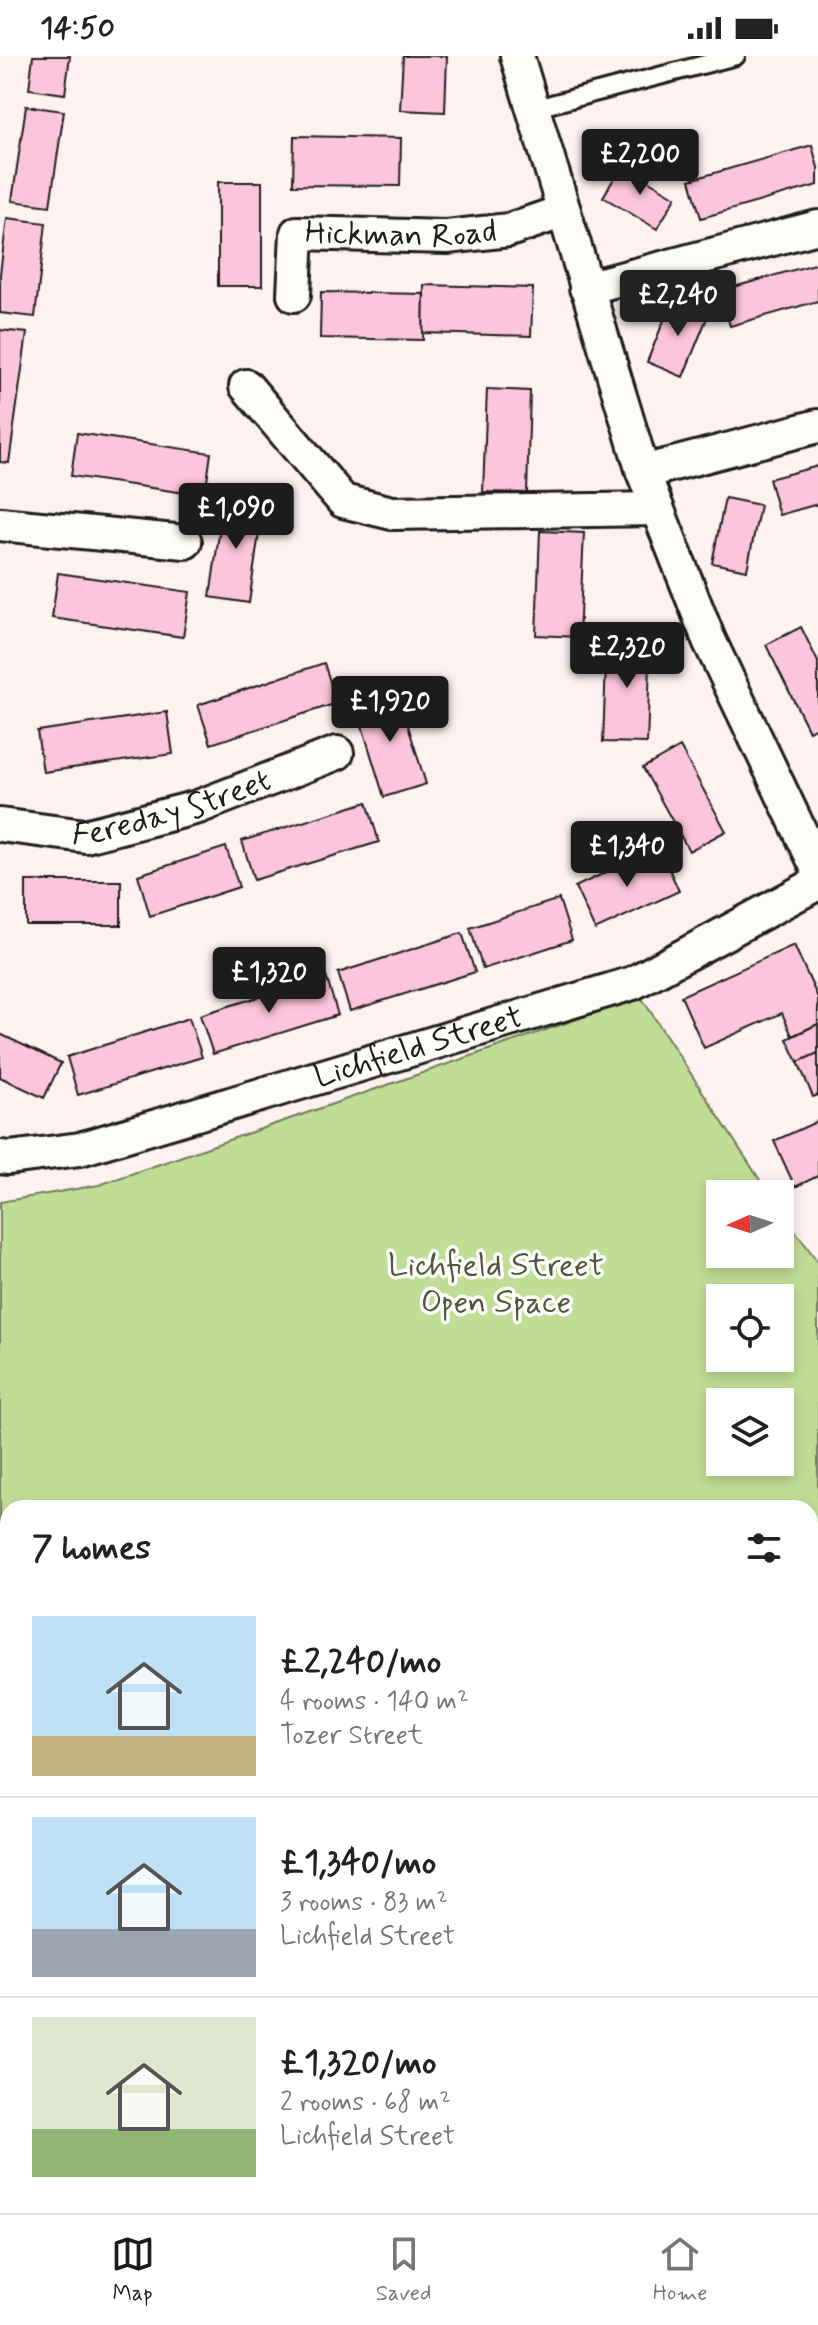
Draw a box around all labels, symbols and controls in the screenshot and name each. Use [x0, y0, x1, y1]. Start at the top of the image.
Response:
text: 14:50 [40, 9, 115, 48]
pin: £2,200 [575, 129, 705, 197]
text: £2,200 [600, 138, 680, 172]
street label: Hickman Road [304, 211, 499, 258]
pin: £2,240 [613, 270, 743, 338]
text: £2,240 [638, 279, 718, 313]
pin: £1,090 [171, 483, 301, 551]
text: £1,090 [197, 492, 275, 526]
pin: £2,320 [562, 622, 692, 690]
text: £2,320 [588, 631, 666, 665]
pin: £1,920 [325, 676, 455, 744]
text: £1,920 [349, 685, 431, 719]
street label: Fereday Street [70, 760, 277, 857]
pin: £1,340 [562, 821, 692, 889]
text: £1,340 [589, 830, 665, 864]
pin: £1,320 [204, 947, 334, 1015]
text: £1,320 [231, 956, 307, 990]
street label: Lichfield Street [309, 996, 528, 1099]
north arrow [706, 1180, 794, 1268]
map controls [706, 1180, 794, 1476]
park label: Lichfield Street Open Space [388, 1245, 604, 1324]
button: locate [706, 1284, 794, 1372]
button: layers [706, 1388, 794, 1476]
text: 7 homes [32, 1526, 151, 1571]
icon: filters [742, 1526, 786, 1570]
text: £2,240/mo [280, 1640, 441, 1685]
icon: home [96, 1648, 192, 1744]
text: 4 rooms · 140 m² [280, 1685, 469, 1719]
text: Tozer Street [280, 1719, 423, 1753]
text: £1,340/mo [280, 1841, 436, 1886]
icon: home [96, 1849, 192, 1945]
text: 3 rooms · 83 m² [280, 1886, 448, 1920]
text: Lichfield Street [280, 1920, 455, 1954]
text: £1,320/mo [280, 2041, 437, 2086]
icon: home [96, 2049, 192, 2145]
text: 2 rooms · 68 m² [280, 2086, 451, 2120]
text: Lichfield Street [280, 2120, 455, 2154]
tab: Map [111, 2232, 155, 2308]
tab: Saved [376, 2232, 431, 2308]
tab: Home [653, 2232, 707, 2308]

